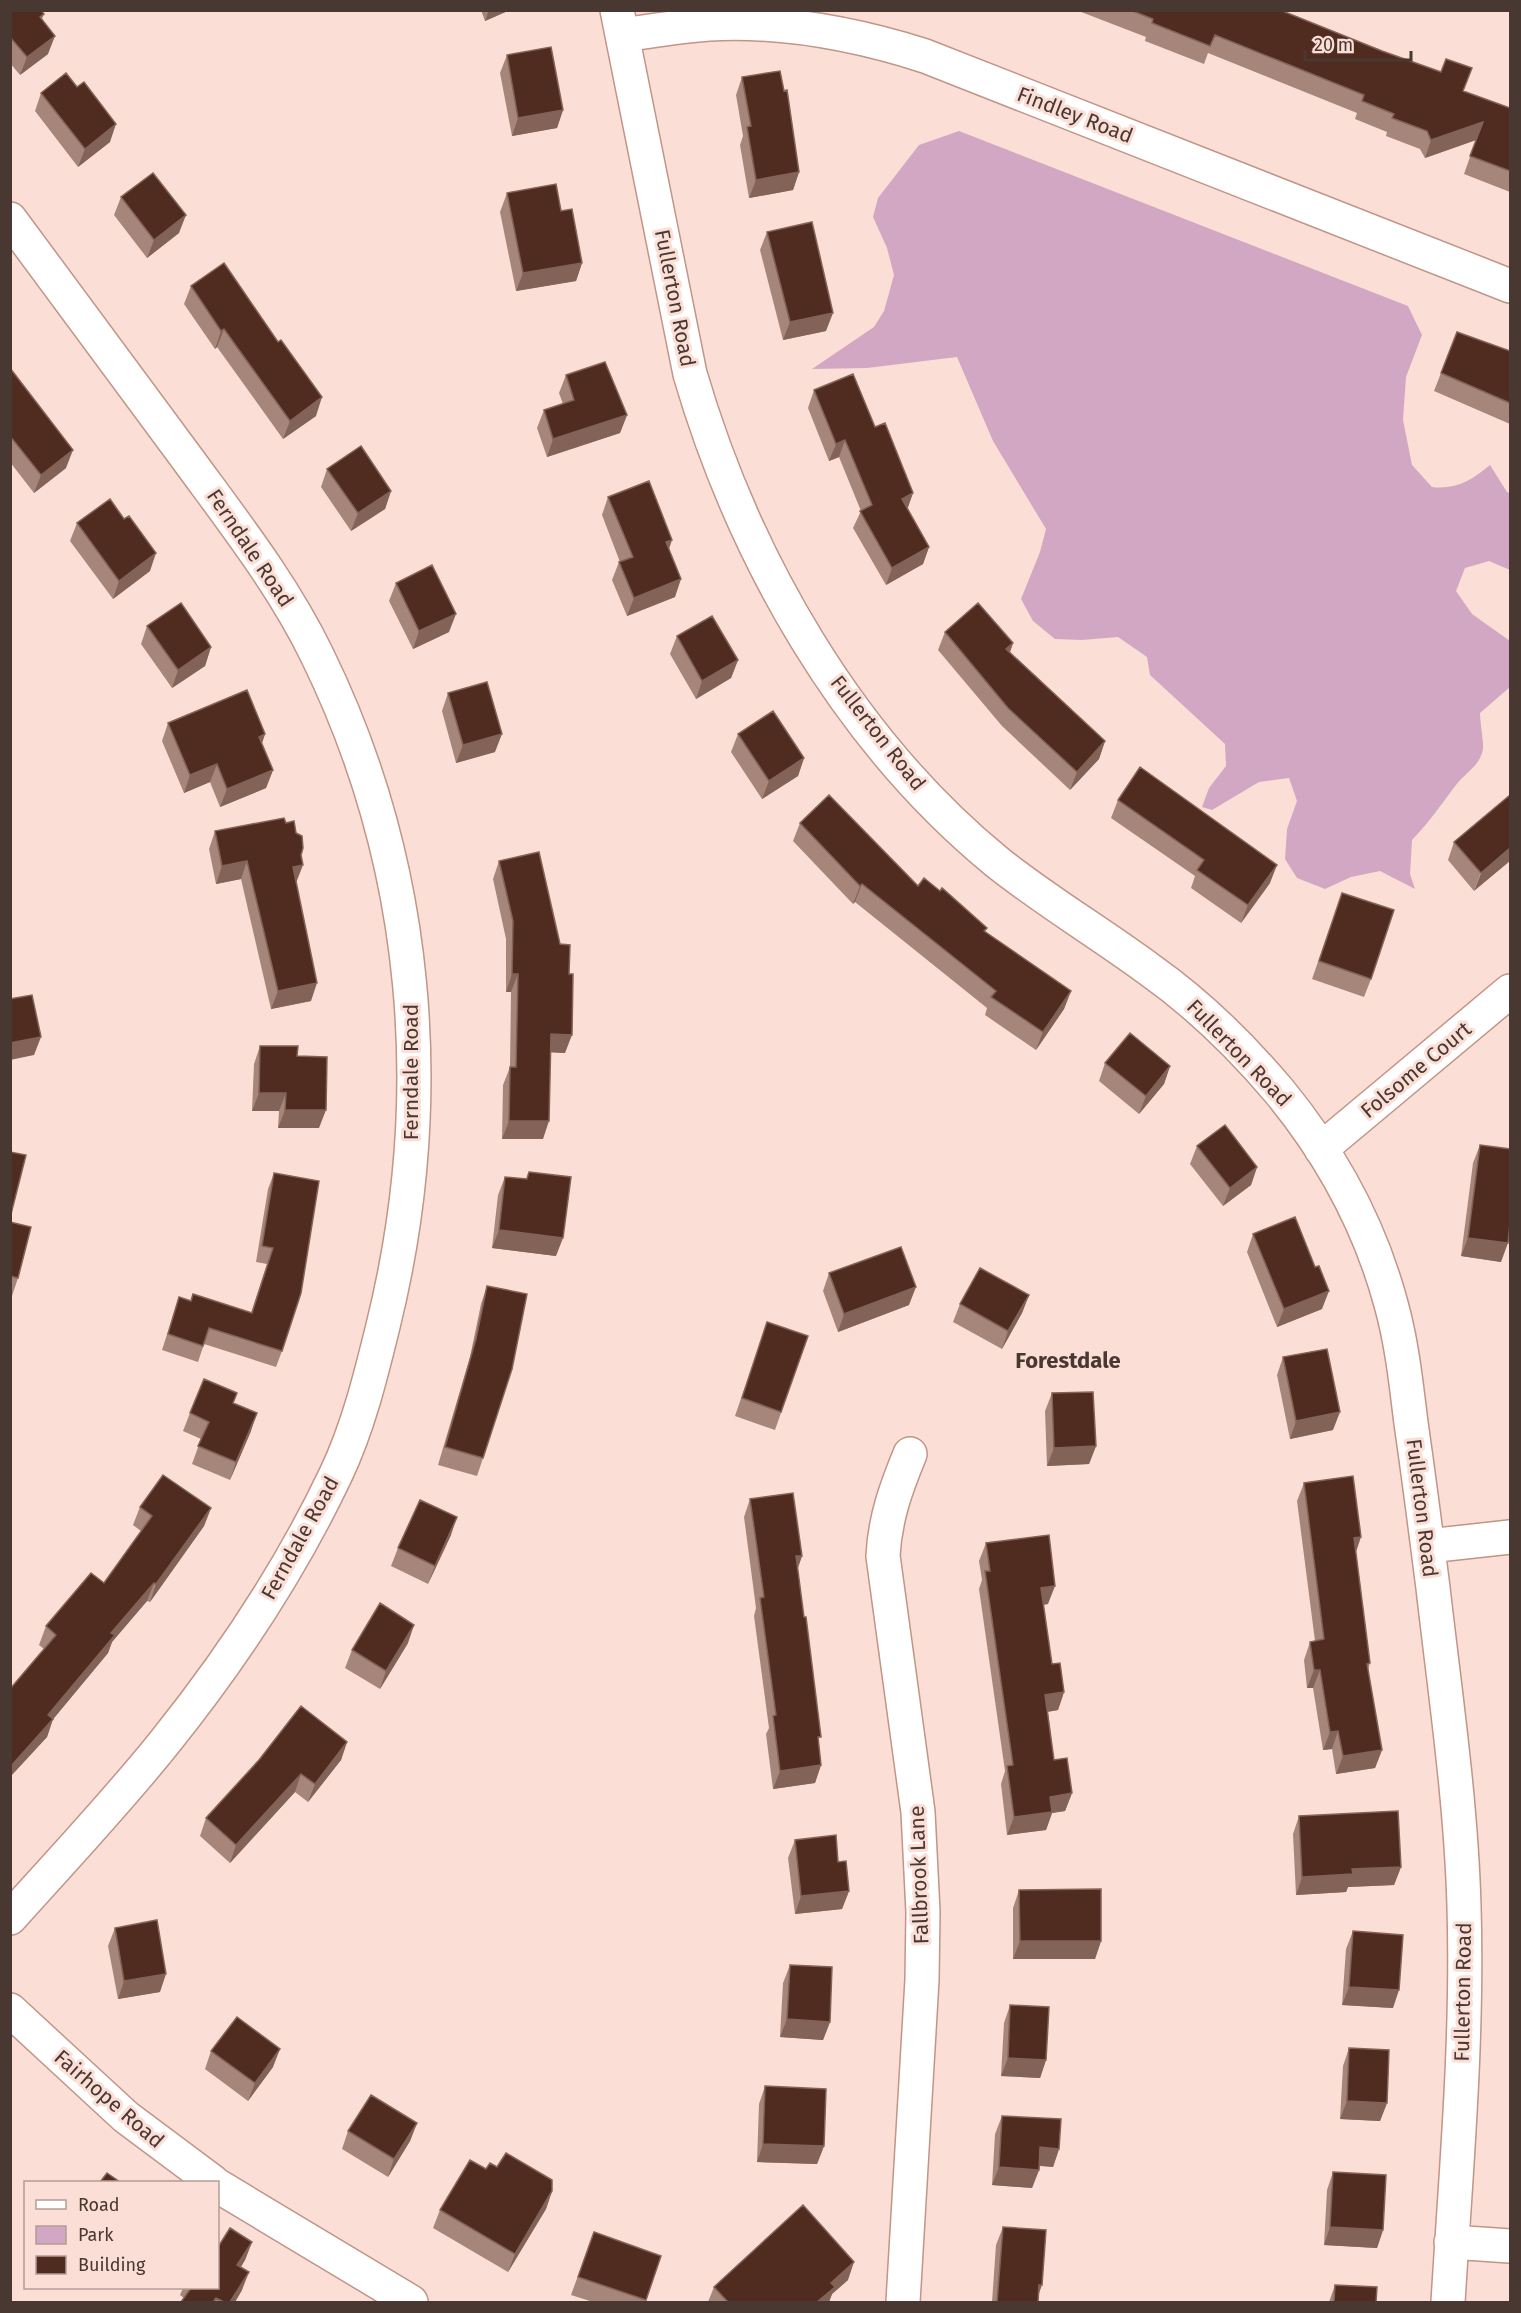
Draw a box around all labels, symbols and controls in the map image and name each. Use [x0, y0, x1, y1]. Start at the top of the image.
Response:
scale bar [1305, 24, 1412, 62]
text: 20 m [1314, 34, 1353, 56]
street label: Findley Road [1013, 81, 1137, 149]
street label: Fullerton Road [649, 227, 701, 369]
street label: Ferndale Road [201, 484, 299, 612]
street label: Fullerton Road [825, 670, 931, 796]
street label: Fullerton Road [1181, 994, 1297, 1112]
street label: Ferndale Road [398, 1004, 424, 1140]
street label: Folsome Court [1355, 1016, 1477, 1124]
district label: Forestdale [1015, 1347, 1121, 1374]
street label: Fullerton Road [1401, 1437, 1443, 1579]
street label: Ferndale Road [255, 1472, 345, 1604]
street label: Fallbrook Lane [904, 1805, 934, 1945]
street label: Fullerton Road [1449, 1922, 1477, 2062]
street label: Fairhope Road [49, 2044, 169, 2154]
legend [24, 2181, 219, 2289]
text: Road [78, 2194, 120, 2216]
text: Park [78, 2224, 114, 2246]
text: Building [78, 2254, 146, 2276]

